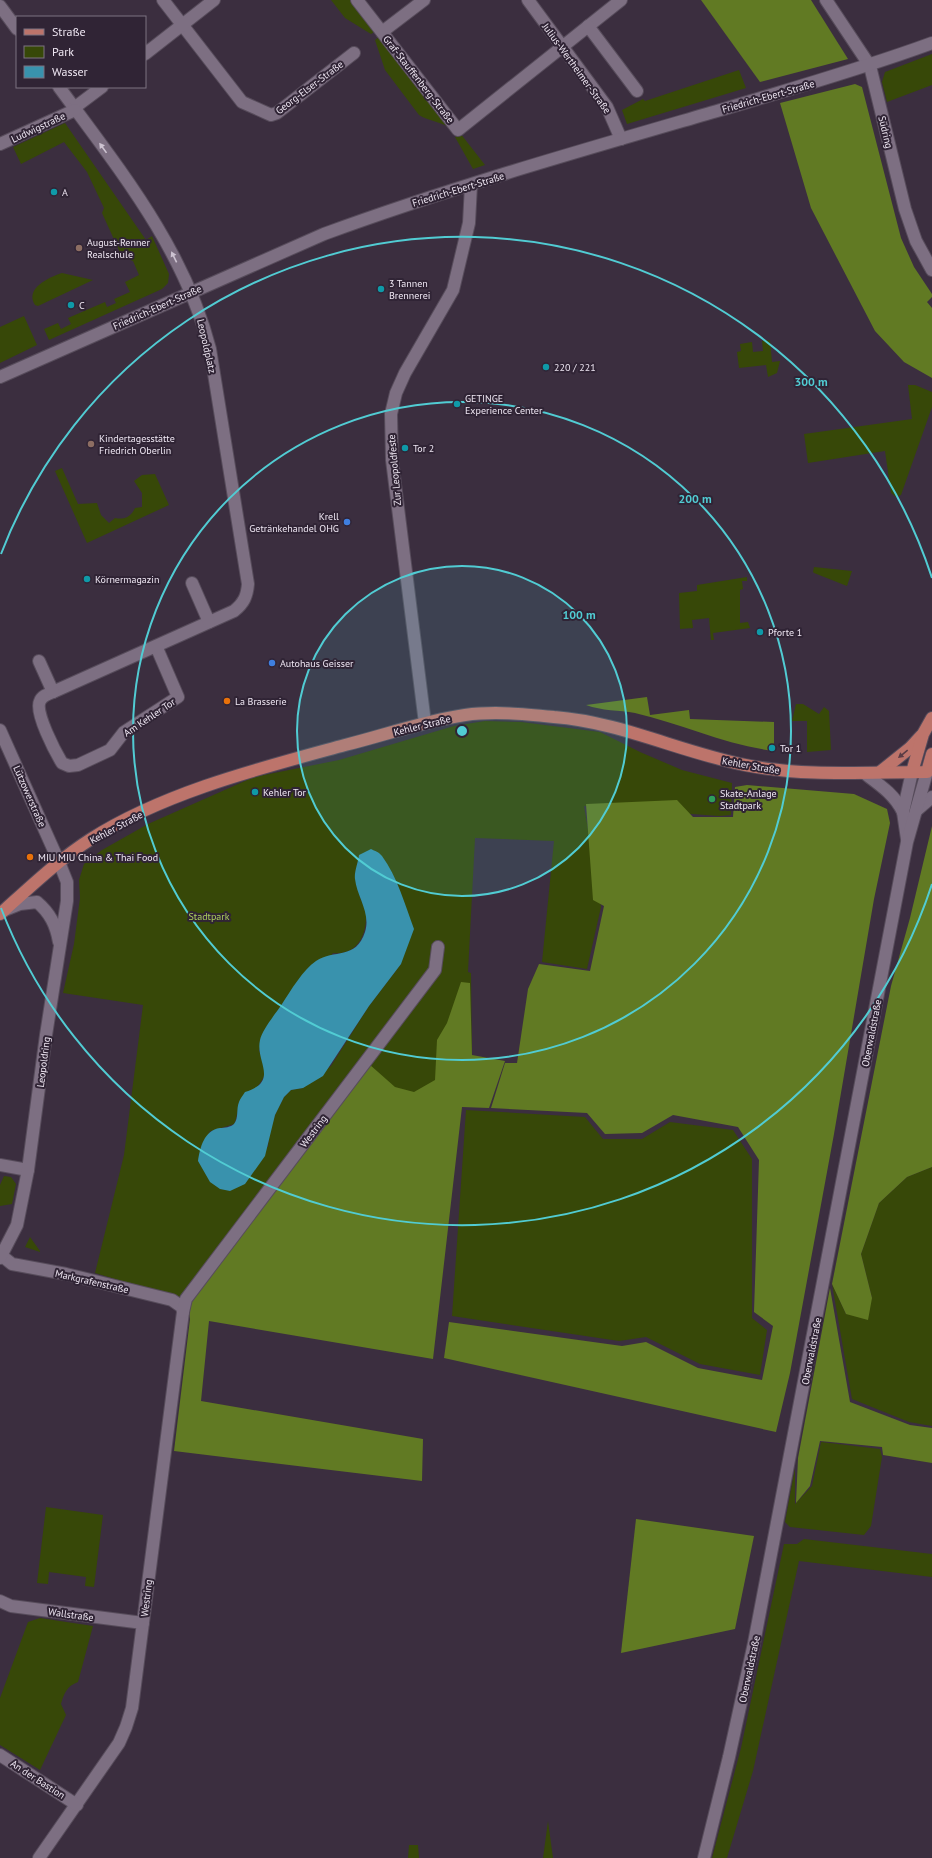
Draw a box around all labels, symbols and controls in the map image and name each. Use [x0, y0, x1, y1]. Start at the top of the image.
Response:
legend [16, 16, 146, 88]
street label: Julius-Wertheimer-Straße [539, 20, 614, 116]
text: Straße [52, 24, 86, 39]
street label: Graf-Stauffenberg-Straße [380, 33, 457, 126]
text: Park [52, 44, 74, 59]
street label: Georg-Elser-Straße [273, 58, 346, 117]
text: Wasser [52, 64, 88, 79]
street label: Friedrich-Ebert-Straße [720, 77, 816, 116]
street label: Ludwigstraße [9, 109, 67, 146]
street label: Südring [875, 115, 896, 150]
one-way arrow [99, 143, 107, 154]
street label: Friedrich-Ebert-Straße [411, 169, 506, 210]
place label: A [62, 186, 68, 199]
marker: A [49, 187, 59, 197]
place label: August-Renner Realschule [87, 236, 150, 261]
marker: August-Renner Realschule [74, 243, 84, 253]
one-way arrow [171, 252, 177, 263]
place label: 3 Tannen Brennerei [389, 277, 431, 302]
street label: Friedrich-Ebert-Straße [111, 282, 204, 333]
marker: 3 Tannen Brennerei [376, 284, 386, 294]
place label: C [79, 299, 85, 312]
marker: C [66, 300, 76, 310]
street label: Leopoldplatz [194, 318, 219, 374]
place label: 220 / 221 [554, 361, 596, 374]
marker: 220 / 221 [541, 362, 551, 372]
text: 300 m [794, 374, 828, 389]
place label: GETINGE Experience Center [465, 392, 543, 417]
marker: GETINGE Experience Center [452, 399, 462, 409]
place label: Kindertagesstätte Friedrich Oberlin [99, 432, 175, 457]
street label: Zur Leopoldfeste [385, 434, 404, 506]
marker: Kindertagesstätte Friedrich Oberlin [86, 439, 96, 449]
place label: Tor 2 [413, 442, 434, 455]
marker: Tor 2 [400, 443, 410, 453]
text: 200 m [678, 491, 712, 506]
place label: Krell Getränkehandel OHG [249, 510, 339, 535]
marker: Krell Getränkehandel OHG [342, 517, 352, 527]
place label: Körnermagazin [95, 573, 159, 586]
marker: Körnermagazin [82, 574, 92, 584]
text: 100 m [562, 607, 596, 622]
place label: Pforte 1 [768, 626, 802, 639]
marker: Pforte 1 [755, 627, 765, 637]
place label: Autohaus Geisser [280, 657, 354, 670]
marker: Autohaus Geisser [267, 658, 277, 668]
street label: Am Kehler Tor [121, 695, 178, 739]
place label: La Brasserie [235, 695, 286, 708]
marker: La Brasserie [222, 696, 232, 706]
street label: Kehler Straße [392, 712, 452, 739]
centre of rings [455, 724, 469, 738]
place label: Tor 1 [780, 742, 801, 755]
marker: Tor 1 [767, 743, 777, 753]
one-way arrow [897, 750, 908, 759]
street label: Kehler Straße [721, 754, 781, 777]
street label: Lützowerstraße [10, 763, 49, 829]
place label: Kehler Tor [263, 786, 307, 799]
marker: Kehler Tor [250, 787, 260, 797]
place label: Skate-Anlage Stadtpark [720, 787, 777, 812]
marker: Skate-Anlage Stadtpark [707, 794, 717, 804]
street label: Kehler Straße [87, 808, 145, 847]
place label: MIU MIU China & Thai Food [38, 851, 158, 864]
marker: MIU MIU China & Thai Food [25, 852, 35, 862]
park label: Stadtpark [189, 910, 230, 923]
street label: Oberwaldstraße [859, 998, 884, 1068]
street label: Leopoldring [34, 1036, 53, 1088]
street label: Westring [297, 1112, 330, 1150]
street label: Markgrafenstraße [54, 1267, 130, 1296]
street label: Oberwaldstraße [799, 1316, 824, 1386]
street label: Westring [138, 1579, 155, 1617]
street label: Wallstraße [47, 1605, 94, 1624]
street label: Oberwaldstraße [736, 1634, 763, 1704]
street label: An der Bastion [8, 1757, 67, 1802]

